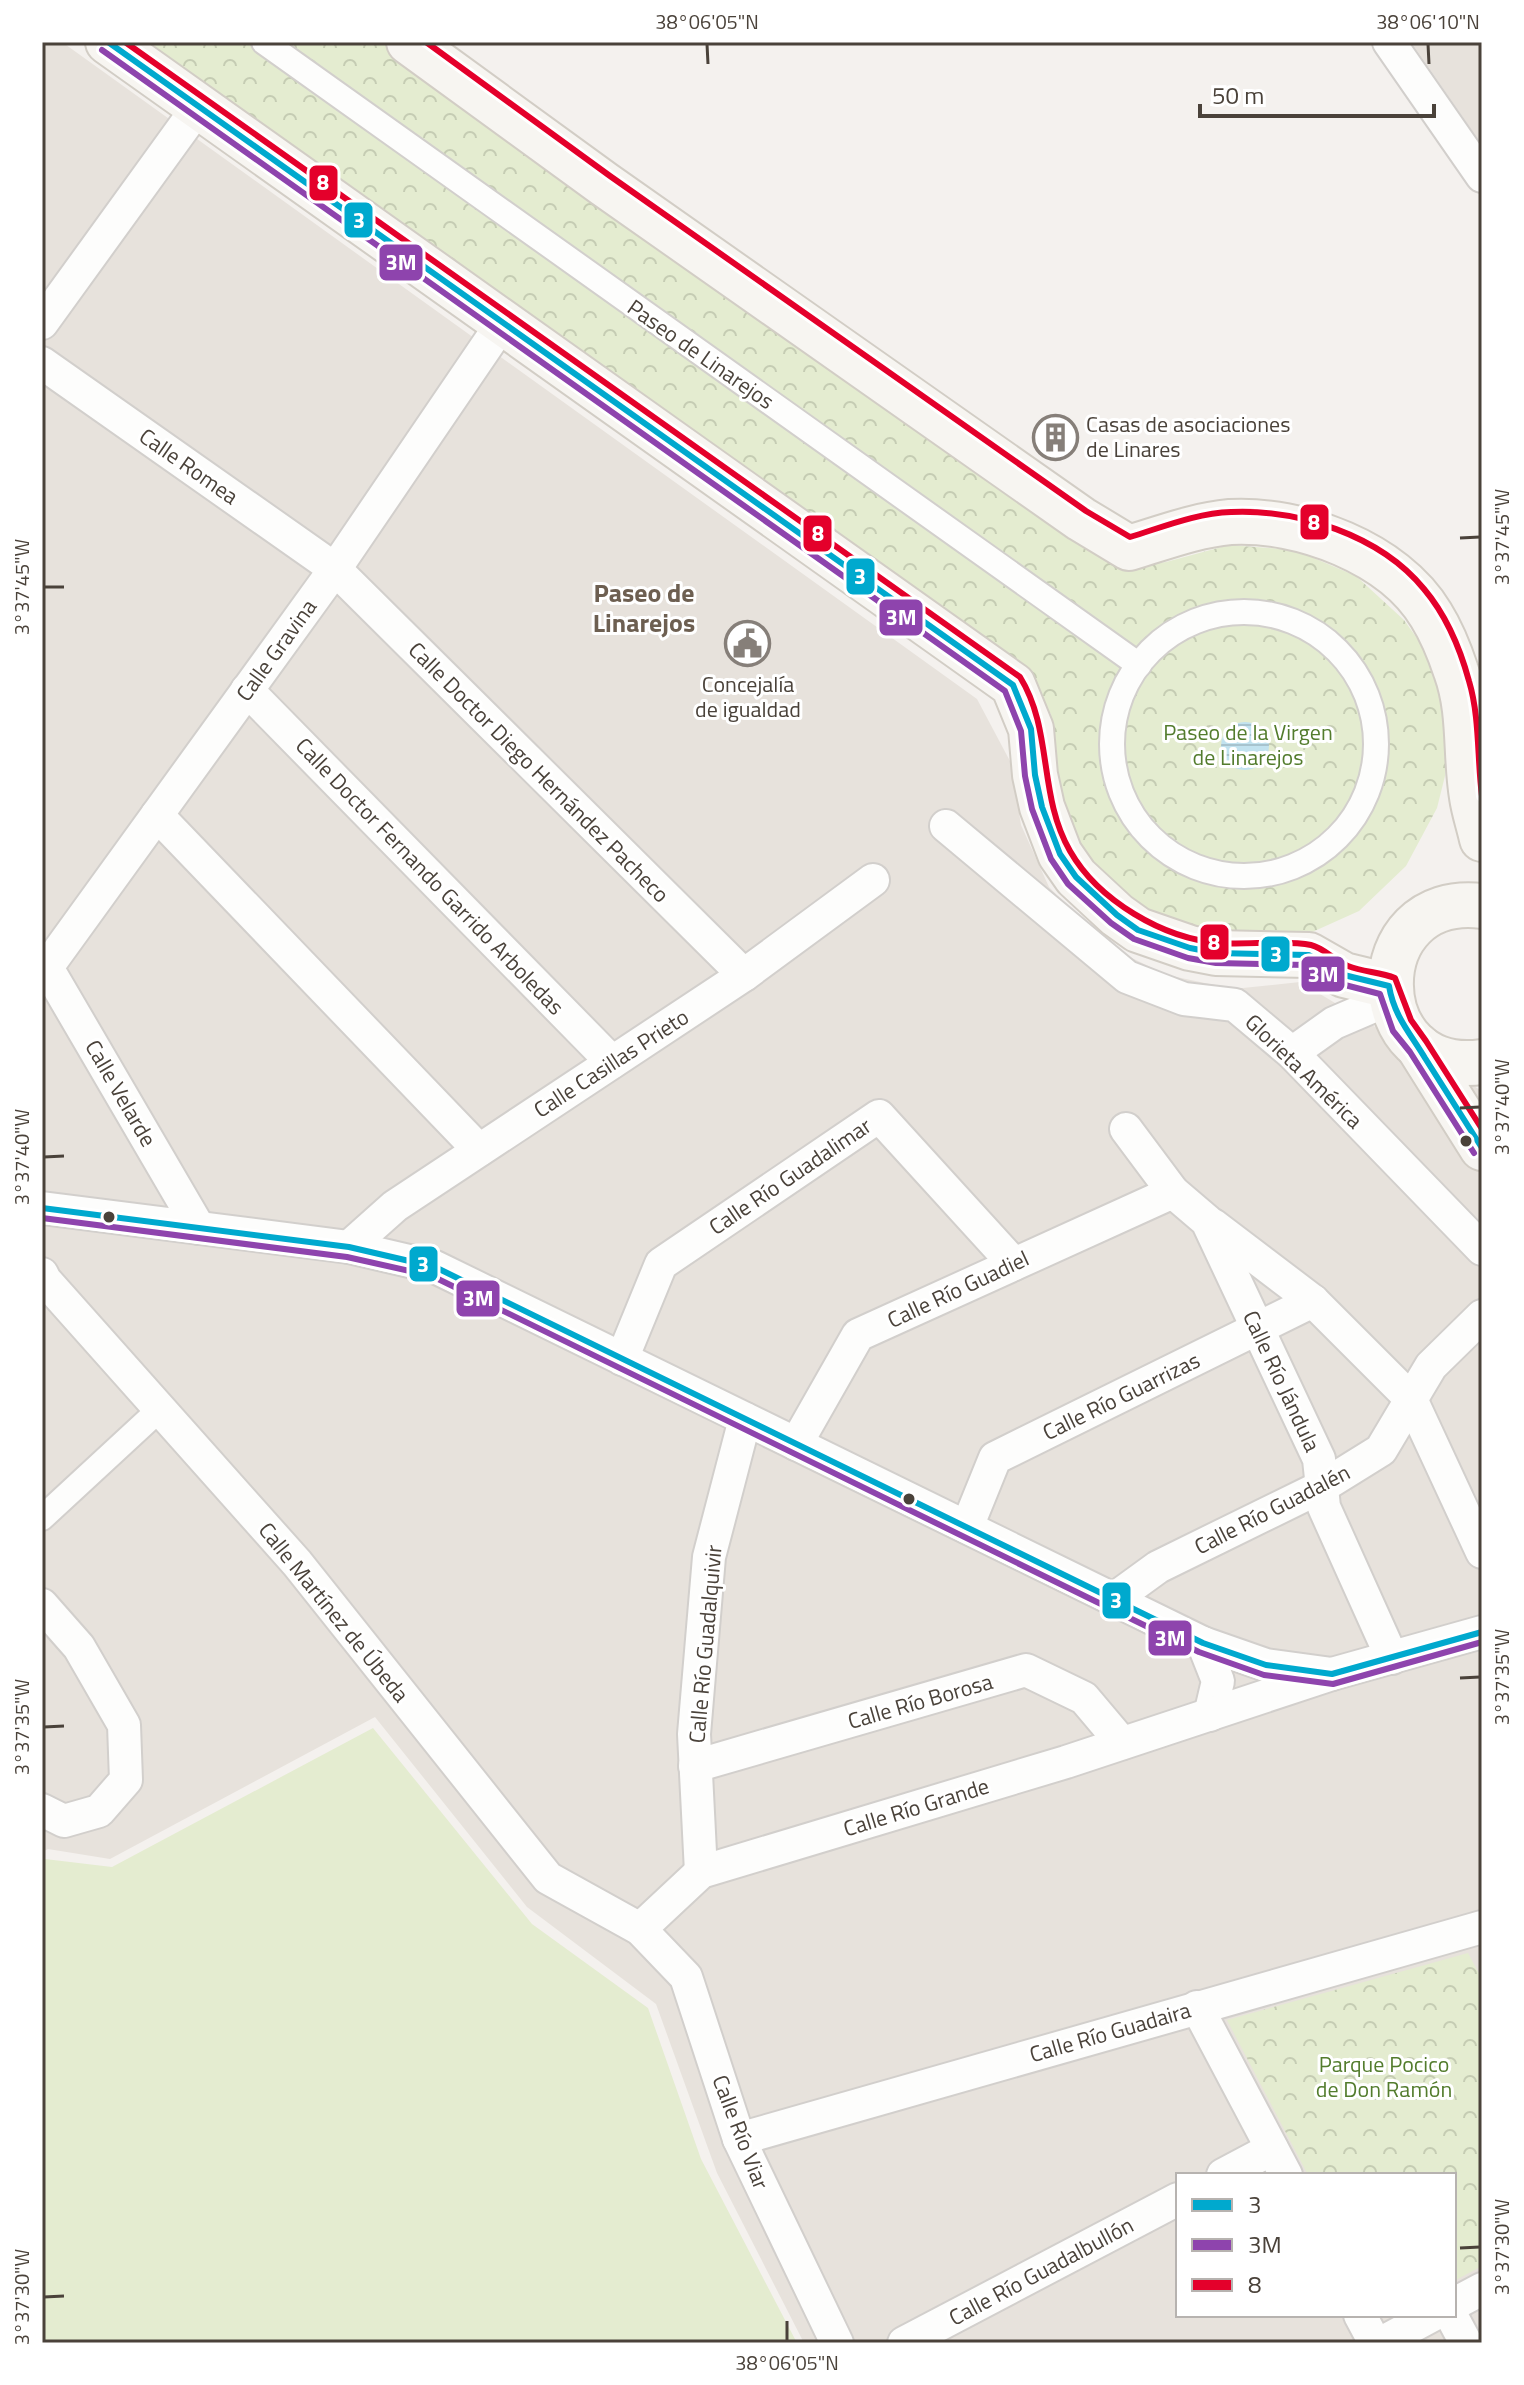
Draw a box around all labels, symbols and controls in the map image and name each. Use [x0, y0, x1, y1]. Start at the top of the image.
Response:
text: 38°06'05"N [655, 6, 759, 37]
text: 38°06'10"N [1376, 6, 1480, 37]
scale bar [1200, 68, 1434, 118]
text: 50 m [1212, 77, 1264, 113]
line badge: 8 [308, 164, 339, 202]
text: 8 [317, 165, 329, 199]
line badge: 3 [343, 201, 374, 239]
text: 3 [353, 203, 365, 237]
line badge: 3M [378, 243, 424, 282]
text: 3M [385, 245, 417, 279]
street label: Paseo de Linarejos [621, 291, 781, 417]
place label: Casas de asociaciones de Linares [1086, 407, 1290, 466]
building icon: Casas de asociaciones de Linares [1031, 413, 1079, 461]
street label: Calle Romea [132, 419, 246, 513]
text: 3°37'45"W [1486, 488, 1517, 585]
line badge: 8 [1299, 503, 1330, 541]
text: 8 [1308, 505, 1320, 539]
line badge: 8 [802, 514, 833, 553]
text: 8 [812, 516, 824, 550]
text: 3°37'45"W [6, 538, 37, 635]
line badge: 3 [845, 557, 876, 596]
text: 3 [854, 559, 866, 593]
district label: Paseo de Linarejos [593, 573, 695, 642]
street label: Calle Gravina [227, 592, 325, 708]
line badge: 3M [878, 598, 924, 637]
text: 3M [885, 600, 917, 634]
public building icon: Concejalía de igualdad [724, 619, 772, 667]
street label: Calle Doctor Diego Hernández Pacheco [401, 634, 677, 910]
place label: Concejalía de igualdad [695, 667, 801, 726]
park label: Paseo de la Virgen de Linarejos [1163, 715, 1333, 774]
street label: Calle Doctor Fernando Garrido Arboledas [288, 729, 572, 1023]
line badge: 8 [1199, 923, 1230, 961]
text: 8 [1208, 925, 1220, 959]
line badge: 3 [1260, 935, 1291, 973]
text: 3 [1270, 937, 1282, 971]
line badge: 3M [1300, 955, 1346, 993]
text: 3M [1307, 957, 1339, 991]
street label: Calle Casillas Prieto [527, 1000, 695, 1126]
street label: Glorieta América [1237, 1006, 1371, 1136]
street label: Calle Velarde [77, 1033, 165, 1153]
text: 3°37'40"W [1486, 1058, 1517, 1155]
text: 3°37'40"W [6, 1108, 37, 1205]
street label: Calle Río Guadalimar [702, 1109, 878, 1243]
unlabelled marker [1458, 1133, 1474, 1149]
unlabelled marker [101, 1209, 117, 1225]
street label: Calle Río Guadiel [882, 1241, 1034, 1337]
line badge: 3 [408, 1245, 439, 1283]
text: 3 [417, 1247, 429, 1281]
line badge: 3M [455, 1279, 501, 1318]
text: 3M [462, 1281, 494, 1315]
street label: Calle Río Jándula [1234, 1305, 1330, 1457]
street label: Calle Río Guarrizas [1036, 1343, 1206, 1449]
street label: Calle Río Guadalén [1188, 1455, 1356, 1563]
unlabelled marker [901, 1491, 917, 1507]
street label: Calle Martínez de Úbeda [250, 1514, 418, 1710]
street label: Calle Río Guadalquivir [679, 1543, 731, 1745]
line badge: 3 [1101, 1581, 1132, 1620]
text: 3 [1110, 1583, 1122, 1617]
line badge: 3M [1147, 1619, 1193, 1657]
text: 3M [1154, 1621, 1186, 1655]
text: 3°37'35"W [1486, 1628, 1517, 1725]
street label: Calle Río Borosa [844, 1664, 996, 1738]
text: 3°37'35"W [6, 1678, 37, 1775]
street label: Calle Río Grande [839, 1769, 993, 1845]
street label: Calle Río Guadaira [1025, 1993, 1195, 2071]
park label: Parque Pocico de Don Ramón [1316, 2047, 1452, 2106]
street label: Calle Río Viar [704, 2070, 779, 2195]
legend [1176, 2173, 1456, 2317]
text: 3 [1248, 2186, 1261, 2222]
text: 3°37'30"W [1486, 2198, 1517, 2295]
street label: Calle Río Guadalbullón [943, 2208, 1139, 2334]
text: 3M [1248, 2226, 1282, 2262]
text: 3°37'30"W [6, 2248, 37, 2345]
text: 8 [1248, 2266, 1261, 2302]
text: 38°06'05"N [735, 2347, 839, 2378]

